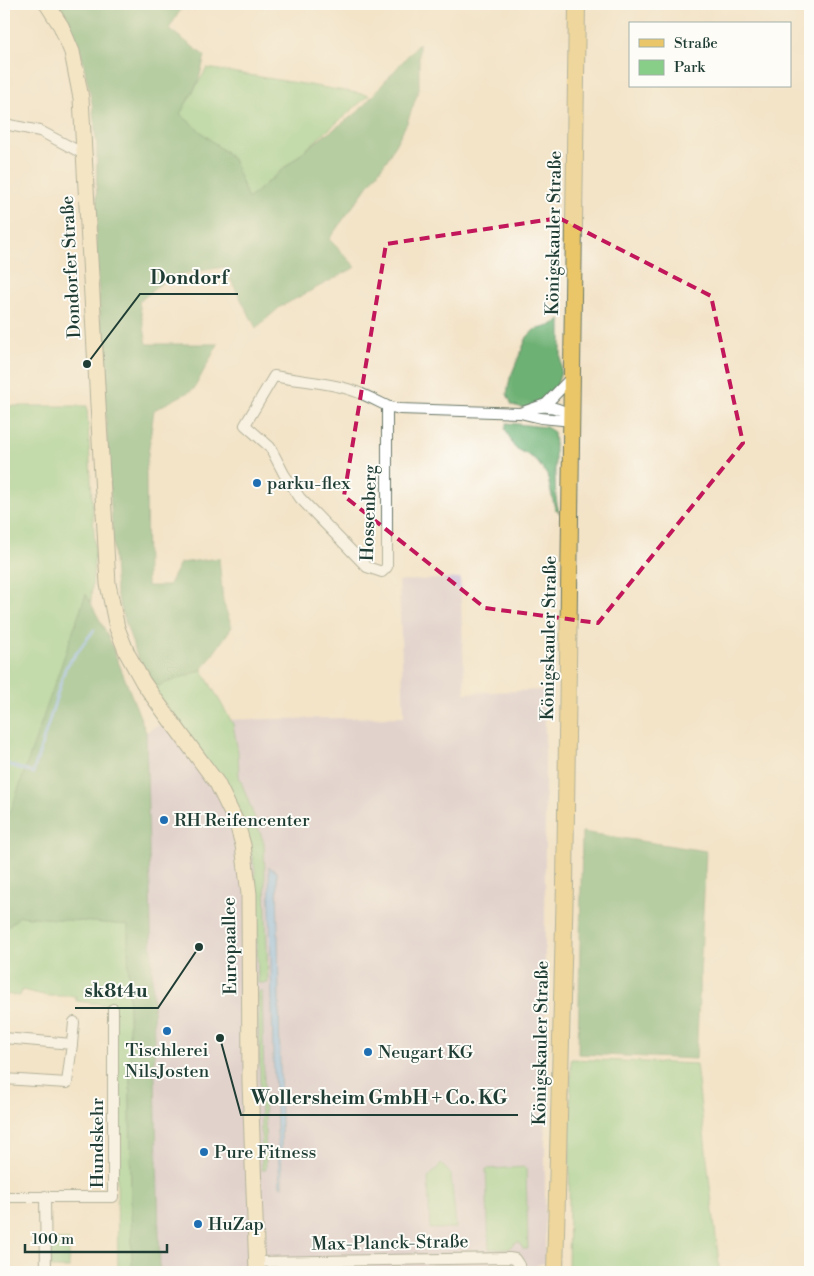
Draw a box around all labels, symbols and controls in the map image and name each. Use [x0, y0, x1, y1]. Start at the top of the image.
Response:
legend [629, 22, 792, 88]
text: Straße [674, 34, 718, 53]
text: Park [674, 58, 706, 77]
street label: Königskauler Straße [541, 150, 567, 316]
street label: Dondorfer Straße [56, 195, 86, 339]
callout: Dondorf [140, 260, 238, 294]
text: Dondorf [150, 266, 230, 290]
street label: Hossenberg [356, 464, 382, 562]
place label: parku-flex [267, 472, 351, 495]
marker: parku-flex [251, 477, 263, 489]
street label: Königskauler Straße [536, 555, 562, 721]
place label: RH Reifencenter [174, 809, 310, 832]
marker: RH Reifencenter [158, 814, 170, 826]
street label: Europaallee [218, 897, 242, 995]
street label: Königskauler Straße [528, 960, 554, 1126]
callout: sk8t4u [75, 974, 158, 1008]
text: sk8t4u [84, 979, 148, 1003]
marker: Tischlerei NilsJosten [161, 1025, 173, 1037]
place label: Tischlerei NilsJosten [125, 1039, 209, 1083]
place label: Neugart KG [378, 1041, 474, 1064]
marker: Neugart KG [362, 1046, 374, 1058]
callout: Wollersheim GmbH + Co. KG [241, 1081, 518, 1115]
text: Wollersheim GmbH + Co. KG [249, 1086, 508, 1110]
street label: Hundskehr [86, 1098, 109, 1188]
place label: Pure Fitness [214, 1141, 317, 1164]
marker: Pure Fitness [198, 1146, 210, 1158]
place label: HuZap [208, 1213, 264, 1236]
marker: HuZap [192, 1218, 204, 1230]
scale bar [25, 1221, 168, 1253]
text: 100 m [32, 1230, 74, 1249]
street label: Max-Planck-Straße [311, 1230, 469, 1256]

